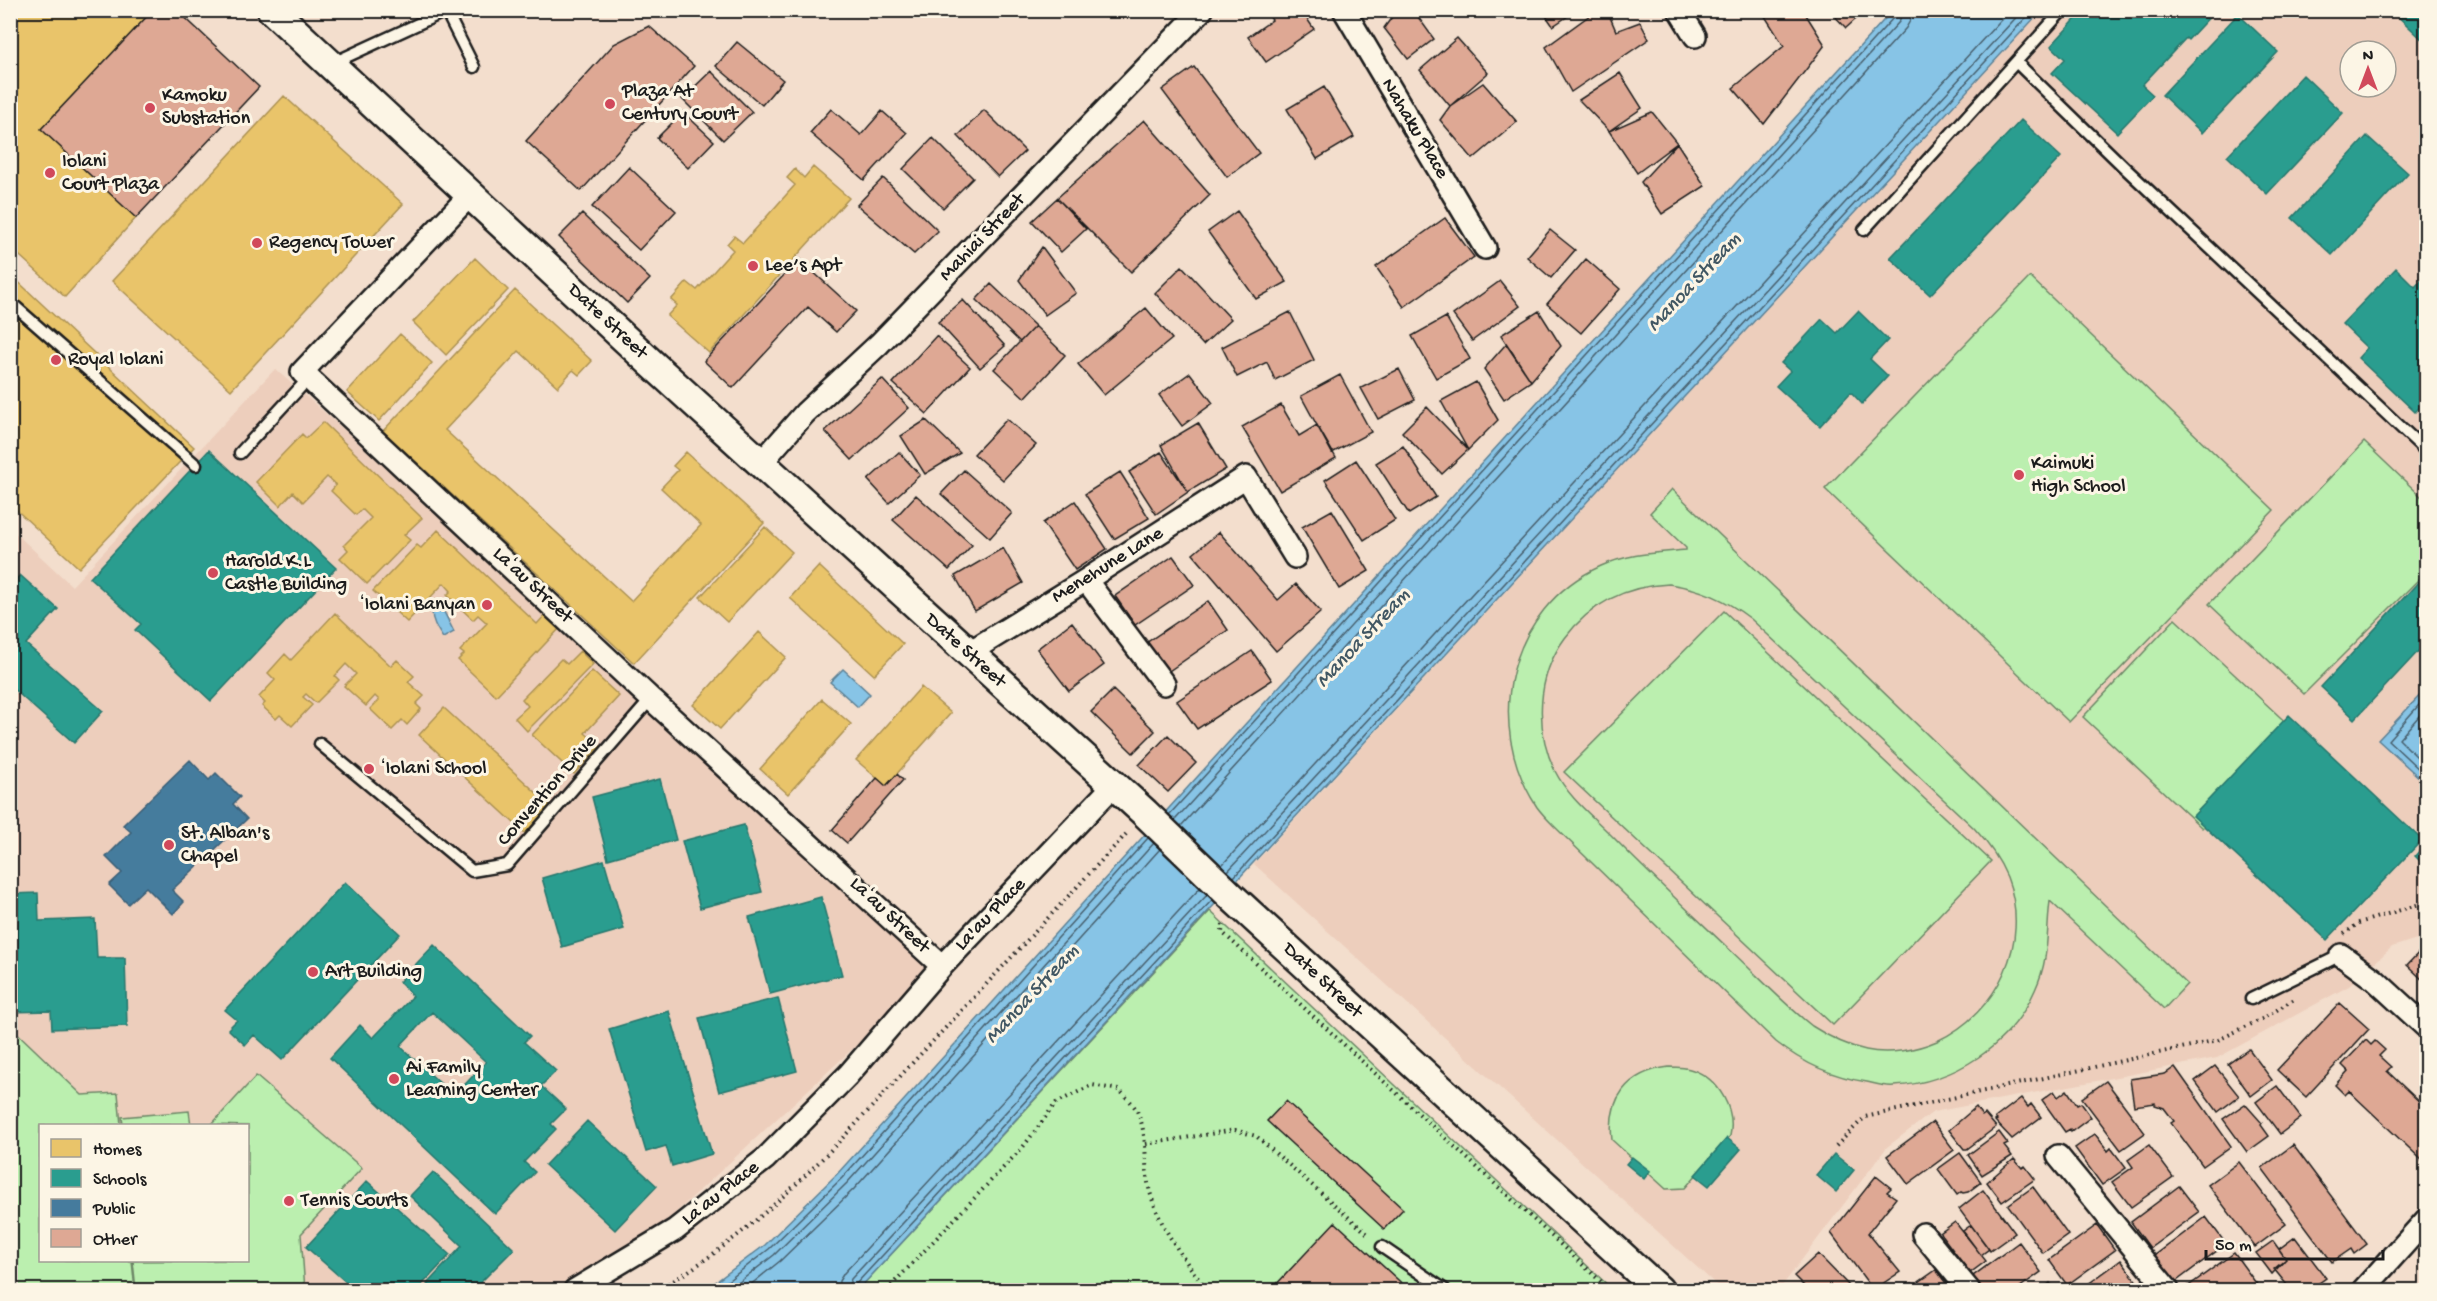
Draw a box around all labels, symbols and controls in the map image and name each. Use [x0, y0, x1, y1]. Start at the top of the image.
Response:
north arrow [2338, 39, 2398, 99]
text: N [2363, 48, 2374, 67]
street label: Nahaku Place [1375, 75, 1453, 184]
place label: Plaza At Century Court [621, 81, 740, 127]
place label: Kamoku Substation [162, 85, 251, 131]
marker: Plaza At Century Court [603, 97, 617, 111]
marker: Kamoku Substation [143, 101, 157, 115]
place label: Iolani Court Plaza [62, 151, 160, 197]
marker: Iolani Court Plaza [43, 166, 57, 180]
street label: Mahiai Street [935, 188, 1032, 287]
water label: Manoa Stream [1643, 228, 1747, 338]
place label: Regency Tower [269, 232, 395, 255]
marker: Regency Tower [250, 236, 264, 250]
place label: Lee’s Apt [765, 255, 843, 278]
marker: Lee’s Apt [746, 259, 760, 273]
street label: Date Street [561, 278, 653, 366]
place label: Royal Iolani [68, 349, 163, 372]
marker: Royal Iolani [49, 353, 63, 367]
place label: Kaimuki High School [2031, 453, 2126, 499]
marker: Kaimuki High School [2012, 468, 2026, 482]
street label: Menehune Lane [1048, 522, 1169, 609]
street label: Laʻau Street [487, 543, 578, 630]
place label: Harold K.L Castle Building [225, 551, 347, 597]
marker: Harold K.L Castle Building [206, 566, 220, 580]
water label: Manoa Stream [1312, 584, 1416, 694]
place label: ʻIolani Banyan [360, 594, 475, 617]
marker: ʻIolani Banyan [480, 598, 494, 612]
street label: Date Street [918, 607, 1011, 694]
street label: Convention Drive [493, 730, 603, 851]
place label: ʻIolani School [381, 758, 487, 781]
marker: ʻIolani School [362, 762, 376, 776]
place label: St. Alban's Chapel [181, 823, 270, 869]
marker: St. Alban's Chapel [162, 838, 176, 852]
street label: Laʻau Street [844, 873, 935, 960]
street label: La'au Place [951, 873, 1032, 956]
street label: Date Street [1276, 937, 1368, 1025]
water label: Manoa Stream [981, 940, 1085, 1050]
place label: Art Building [325, 961, 422, 984]
marker: Art Building [306, 965, 320, 979]
place label: Ai Family Learning Center [406, 1057, 539, 1103]
marker: Ai Family Learning Center [387, 1072, 401, 1086]
legend [39, 1124, 249, 1262]
text: Homes [93, 1140, 143, 1161]
street label: Laʻau Place [678, 1156, 765, 1231]
text: Schools [93, 1170, 148, 1191]
place label: Tennis Courts [300, 1190, 408, 1213]
marker: Tennis Courts [282, 1194, 296, 1208]
text: Public [92, 1200, 136, 1221]
scale bar [2206, 1223, 2383, 1261]
text: Other [93, 1230, 138, 1251]
text: 50 m [2215, 1236, 2252, 1257]

